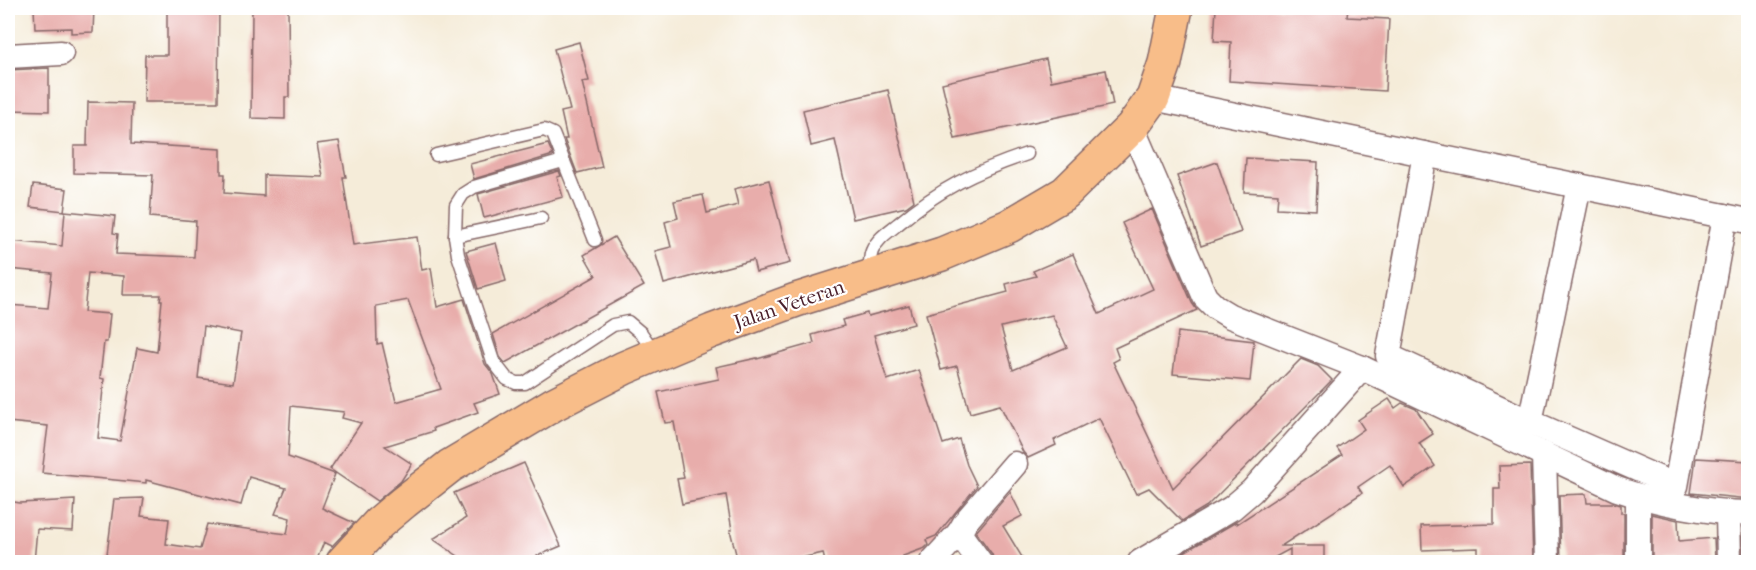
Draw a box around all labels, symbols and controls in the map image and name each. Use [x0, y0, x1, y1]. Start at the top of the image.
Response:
street label: Jalan Veteran [729, 275, 848, 335]

